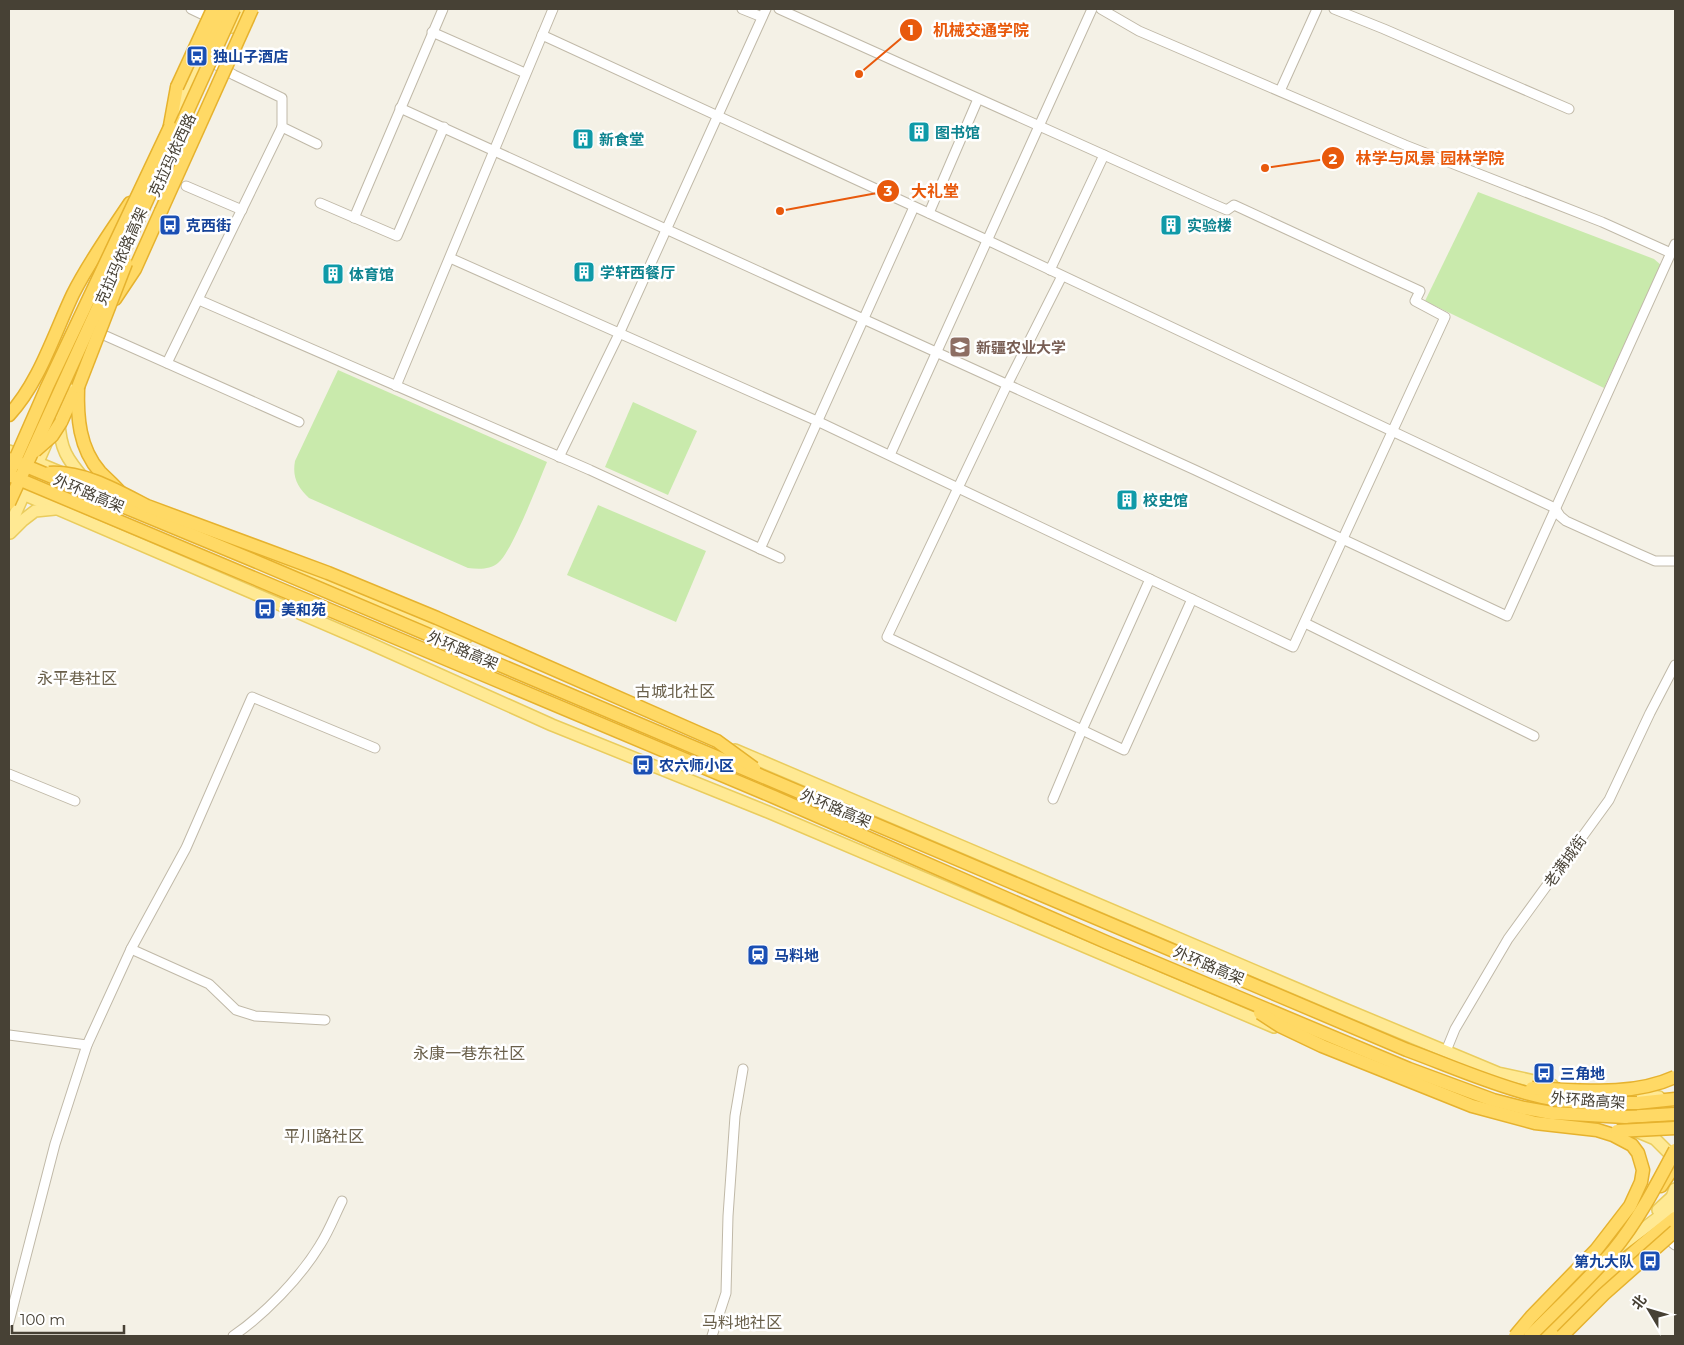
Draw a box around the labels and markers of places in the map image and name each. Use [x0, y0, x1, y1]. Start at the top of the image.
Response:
callout: 机械交通学院 [898, 15, 1039, 46]
bus stop icon: 独山子酒店 [185, 44, 209, 68]
place label: 独山子酒店 [213, 47, 288, 66]
building icon: 图书馆 [907, 120, 931, 144]
place label: 图书馆 [935, 123, 980, 142]
building icon: 新食堂 [571, 127, 595, 151]
place label: 新食堂 [599, 130, 644, 149]
callout: 林学与风景 园林学院 [1320, 143, 1514, 174]
callout: 大礼堂 [876, 176, 969, 207]
bus stop icon: 克西街 [158, 213, 182, 237]
building icon: 实验楼 [1159, 213, 1183, 237]
place label: 克西街 [186, 216, 231, 235]
place label: 实验楼 [1187, 216, 1232, 235]
building icon: 学轩西餐厅 [572, 260, 596, 284]
building icon: 体育馆 [321, 262, 345, 286]
place label: 学轩西餐厅 [600, 263, 675, 282]
place label: 体育馆 [349, 265, 394, 284]
school or university icon: 新疆农业大学 [948, 335, 972, 359]
place label: 新疆农业大学 [976, 338, 1066, 357]
building icon: 校史馆 [1115, 488, 1139, 512]
place label: 校史馆 [1143, 491, 1188, 510]
bus stop icon: 美和苑 [253, 597, 277, 621]
place label: 美和苑 [281, 600, 326, 619]
bus stop icon: 农六师小区 [631, 753, 655, 777]
place label: 农六师小区 [659, 756, 734, 775]
station icon: 马料地 [746, 943, 770, 967]
place label: 马料地 [774, 946, 819, 965]
bus stop icon: 三角地 [1532, 1061, 1556, 1085]
place label: 三角地 [1560, 1064, 1605, 1083]
bus stop icon: 第九大队 [1638, 1249, 1662, 1273]
place label: 第九大队 [1574, 1252, 1634, 1271]

